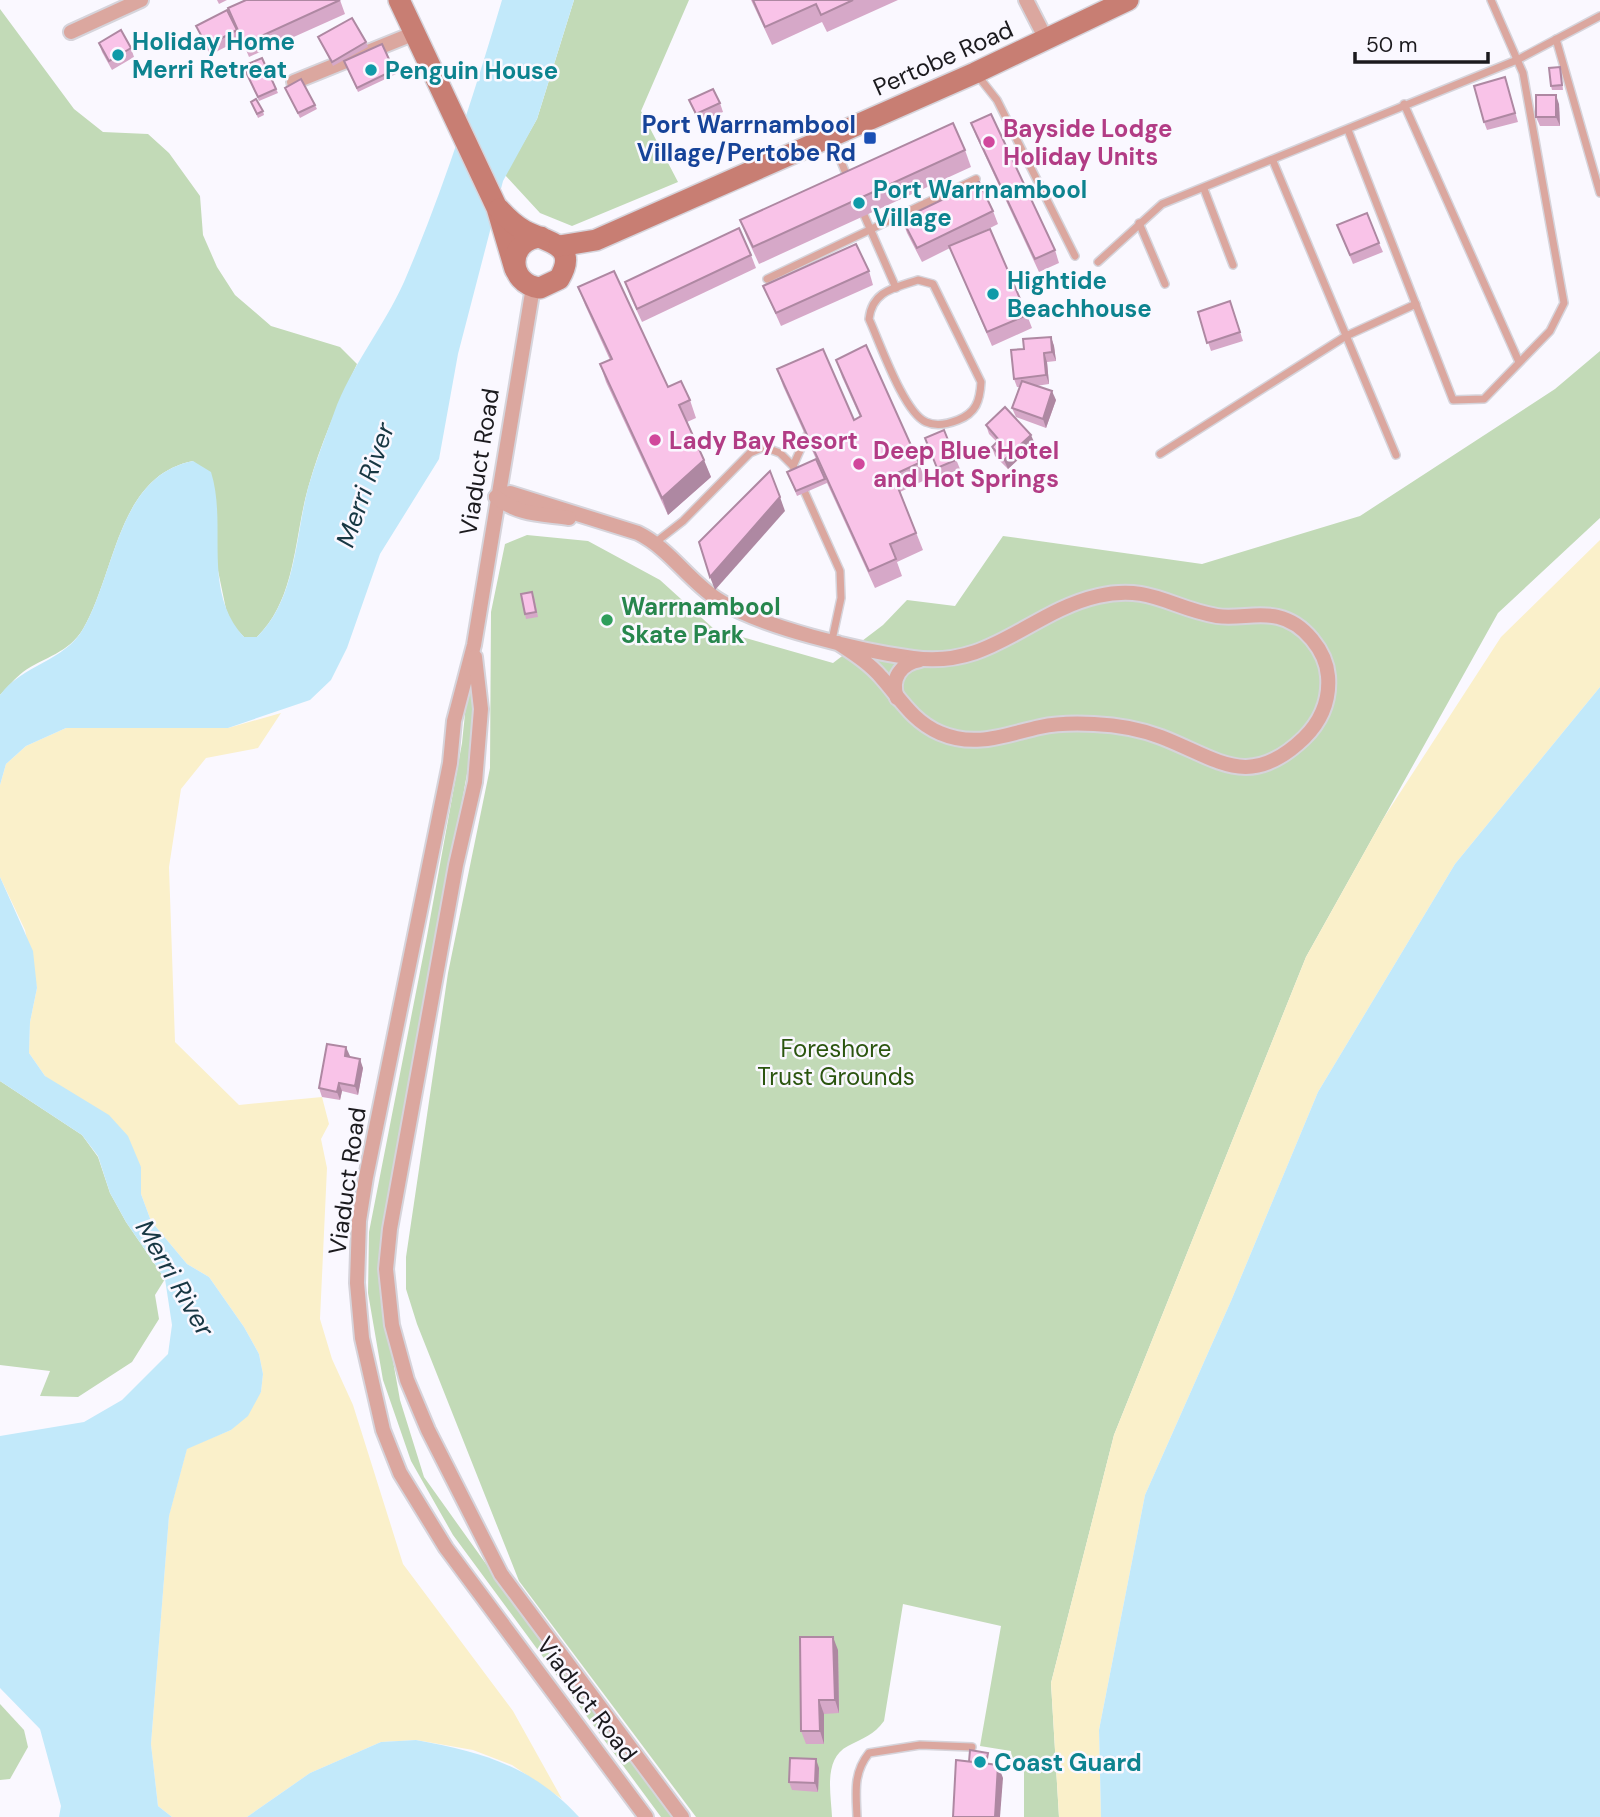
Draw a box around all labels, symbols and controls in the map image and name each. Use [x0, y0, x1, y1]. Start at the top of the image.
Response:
street label: Pertobe Road [868, 13, 1018, 103]
scale bar [1355, 21, 1488, 65]
place label: Holiday Home Merri Retreat [132, 26, 295, 85]
text: 50 m [1366, 31, 1417, 59]
marker: Holiday Home Merri Retreat [110, 47, 126, 63]
place label: Penguin House [385, 55, 558, 86]
marker: Penguin House [363, 62, 379, 78]
place label: Port Warrnambool Village/Pertobe Rd [637, 109, 856, 168]
place label: Bayside Lodge Holiday Units [1003, 113, 1173, 172]
marker: Port Warrnambool Village/Pertobe Rd [862, 130, 878, 146]
marker: Bayside Lodge Holiday Units [981, 134, 997, 150]
place label: Port Warrnambool Village [873, 174, 1087, 233]
marker: Port Warrnambool Village [851, 195, 867, 211]
place label: Hightide Beachhouse [1007, 265, 1152, 324]
marker: Hightide Beachhouse [985, 286, 1001, 302]
street label: Viaduct Road [452, 386, 506, 538]
water label: Merri River [328, 417, 403, 552]
place label: Lady Bay Resort [669, 425, 858, 456]
marker: Lady Bay Resort [647, 432, 663, 448]
place label: Deep Blue Hotel and Hot Springs [873, 435, 1059, 494]
marker: Deep Blue Hotel and Hot Springs [851, 456, 867, 472]
place label: Warrnambool Skate Park [621, 591, 781, 650]
marker: Warrnambool Skate Park [599, 612, 615, 628]
park label: Foreshore Trust Grounds [757, 1033, 915, 1092]
street label: Viaduct Road [321, 1105, 373, 1257]
water label: Merri River [128, 1213, 223, 1344]
street label: Viaduct Road [530, 1630, 644, 1768]
place label: Coast Guard [994, 1747, 1142, 1778]
marker: Coast Guard [972, 1754, 988, 1770]

